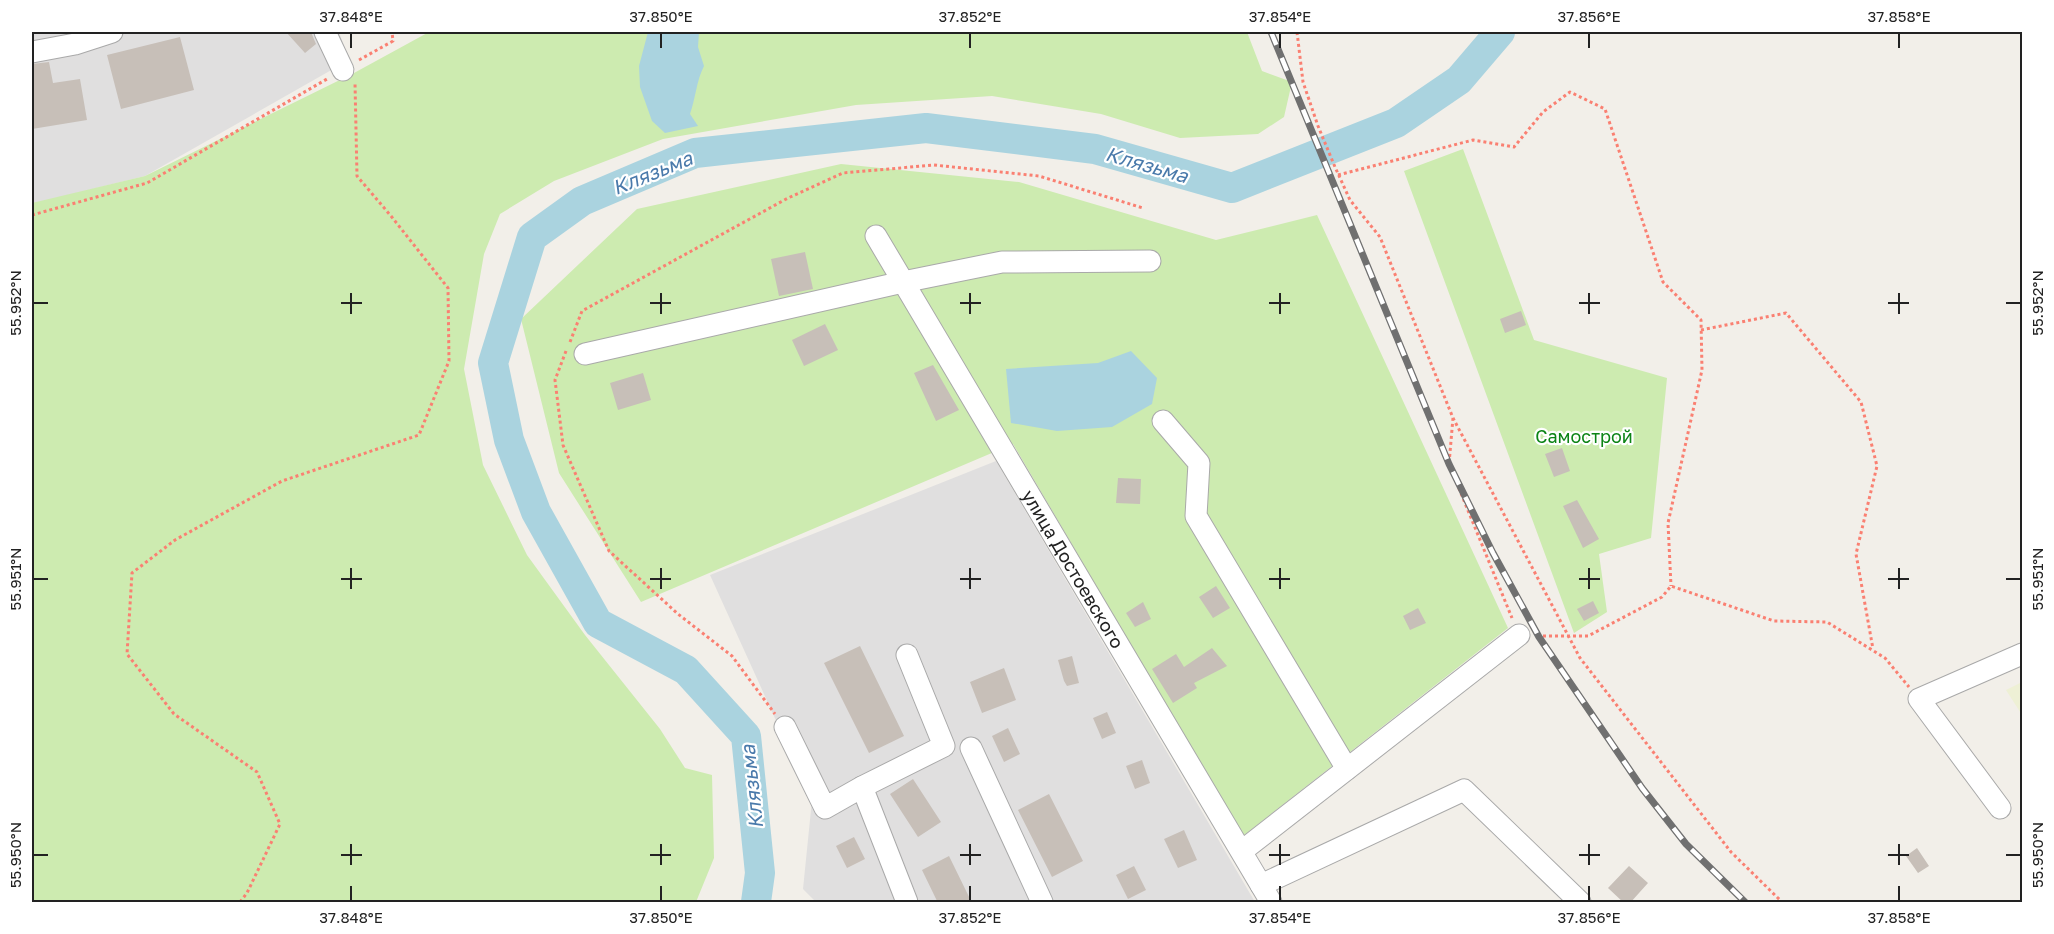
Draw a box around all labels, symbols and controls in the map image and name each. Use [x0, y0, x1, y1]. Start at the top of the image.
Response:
text: 37.848°E [319, 7, 383, 25]
text: 37.850°E [629, 7, 693, 25]
text: 37.852°E [939, 7, 1001, 25]
text: 37.854°E [1249, 7, 1311, 25]
text: 37.856°E [1557, 7, 1621, 25]
text: 37.858°E [1867, 7, 1931, 25]
water label: Клязьма [1103, 141, 1191, 187]
water label: Клязьма [608, 145, 696, 199]
text: 55.952°N [6, 270, 24, 336]
text: 55.952°N [2028, 270, 2046, 336]
park label: Самострой [1535, 425, 1633, 447]
street label: улица Достоевского [1018, 486, 1129, 652]
text: 55.951°N [6, 547, 24, 611]
text: 55.951°N [2028, 547, 2046, 611]
water label: Клязьма [735, 743, 767, 830]
text: 55.950°N [6, 822, 24, 888]
text: 55.950°N [2028, 822, 2046, 888]
text: 37.848°E [319, 908, 383, 926]
text: 37.850°E [629, 908, 693, 926]
text: 37.852°E [939, 908, 1001, 926]
text: 37.854°E [1249, 908, 1311, 926]
text: 37.856°E [1557, 908, 1621, 926]
text: 37.858°E [1867, 908, 1931, 926]

